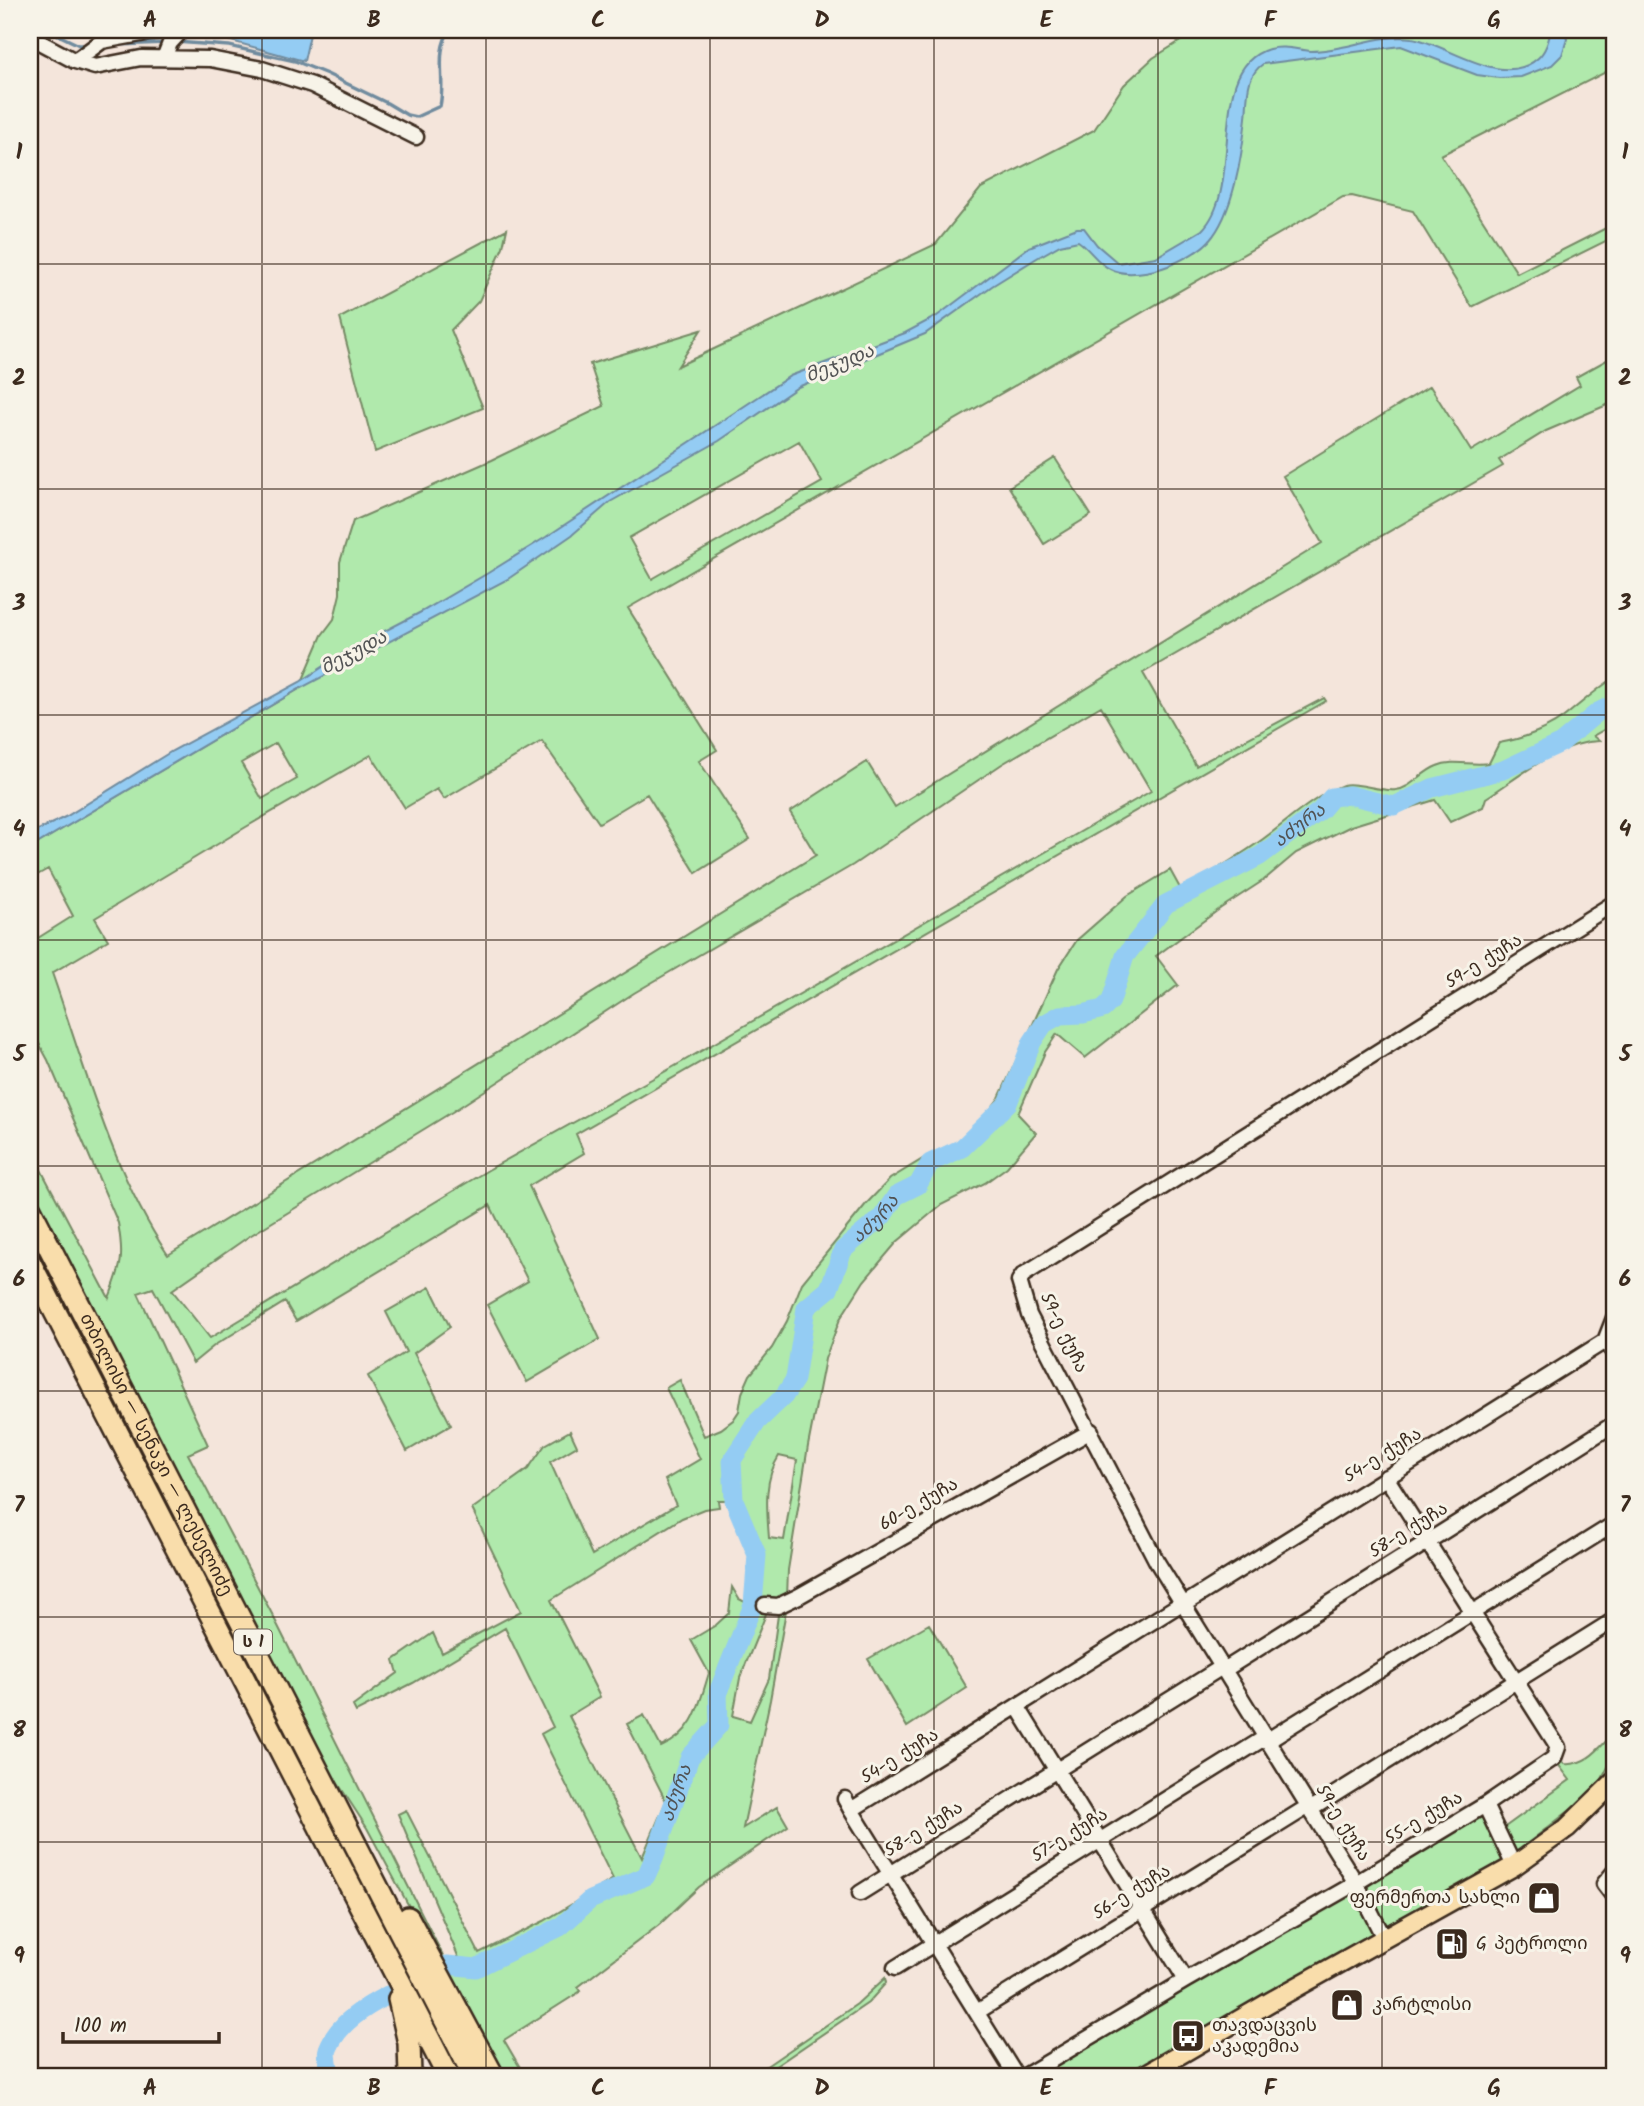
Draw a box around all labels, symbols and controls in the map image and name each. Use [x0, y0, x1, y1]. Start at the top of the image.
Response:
text: A [143, 3, 157, 39]
text: B [367, 3, 381, 39]
text: C [591, 3, 605, 39]
text: D [814, 3, 830, 39]
text: E [1040, 3, 1054, 39]
text: F [1264, 3, 1278, 39]
text: G [1487, 3, 1501, 39]
text: 1 [16, 135, 23, 171]
text: 1 [1622, 135, 1629, 171]
water label: მეჯუდა [801, 336, 879, 391]
text: 2 [12, 361, 26, 397]
text: 2 [1618, 361, 1632, 397]
text: 3 [12, 586, 26, 622]
text: 3 [1618, 586, 1632, 622]
water label: მეჯუდა [315, 623, 393, 683]
water label: აძურა [1267, 796, 1333, 856]
text: 4 [13, 812, 26, 848]
text: 4 [1619, 812, 1632, 848]
street label: 59-ე ქუჩა [1440, 927, 1528, 997]
text: 5 [12, 1037, 27, 1073]
text: 5 [1618, 1037, 1633, 1073]
water label: აძურა [845, 1189, 908, 1251]
text: 6 [13, 1262, 25, 1298]
text: 6 [1619, 1262, 1631, 1298]
street label: 59-ე ქუჩა [1031, 1288, 1095, 1378]
street label: თბილისი — სენაკი — ლესელიძე [71, 1308, 240, 1601]
street label: 54-ე ქუჩა [1338, 1420, 1428, 1492]
street label: 60-ე ქუჩა [874, 1471, 964, 1539]
text: 7 [14, 1488, 26, 1524]
text: 7 [1620, 1488, 1632, 1524]
street label: 58-ე ქუჩა [1364, 1495, 1454, 1567]
road number: ს 1 [234, 1630, 272, 1654]
text: 8 [12, 1713, 26, 1749]
text: 8 [1618, 1713, 1632, 1749]
street label: 54-ე ქუჩა [855, 1721, 945, 1793]
water label: აძურა [653, 1760, 701, 1826]
street label: 59-ე ქუჩა [1307, 1779, 1377, 1867]
street label: 55-ე ქუჩა [1379, 1784, 1469, 1854]
street label: 58-ე ქუჩა [879, 1794, 969, 1866]
street label: 57-ე ქუჩა [1026, 1801, 1114, 1871]
street label: 56-ე ქუჩა [1087, 1857, 1177, 1929]
shop icon: ფერმერთა სახლი [1525, 1879, 1563, 1917]
place label: ფერმერთა სახლი [1349, 1884, 1520, 1913]
fuel station icon: G პეტროლი [1433, 1925, 1471, 1963]
place label: G პეტროლი [1476, 1930, 1587, 1959]
text: 9 [13, 1939, 25, 1975]
text: 9 [1619, 1939, 1631, 1975]
shop icon: კარტლისი [1328, 1986, 1366, 2024]
place label: კარტლისი [1372, 1991, 1472, 2020]
scale bar [63, 2001, 219, 2045]
text: 100 m [74, 2010, 127, 2043]
place label: თავდაცვის აკადემია [1212, 2012, 1317, 2062]
bus stop icon: თავდაცვის აკადემია [1169, 2017, 1207, 2055]
text: A [143, 2071, 157, 2106]
text: B [367, 2071, 381, 2106]
text: C [591, 2071, 605, 2106]
text: D [814, 2071, 830, 2106]
text: E [1040, 2071, 1054, 2106]
text: F [1264, 2071, 1278, 2106]
text: G [1487, 2071, 1501, 2106]

